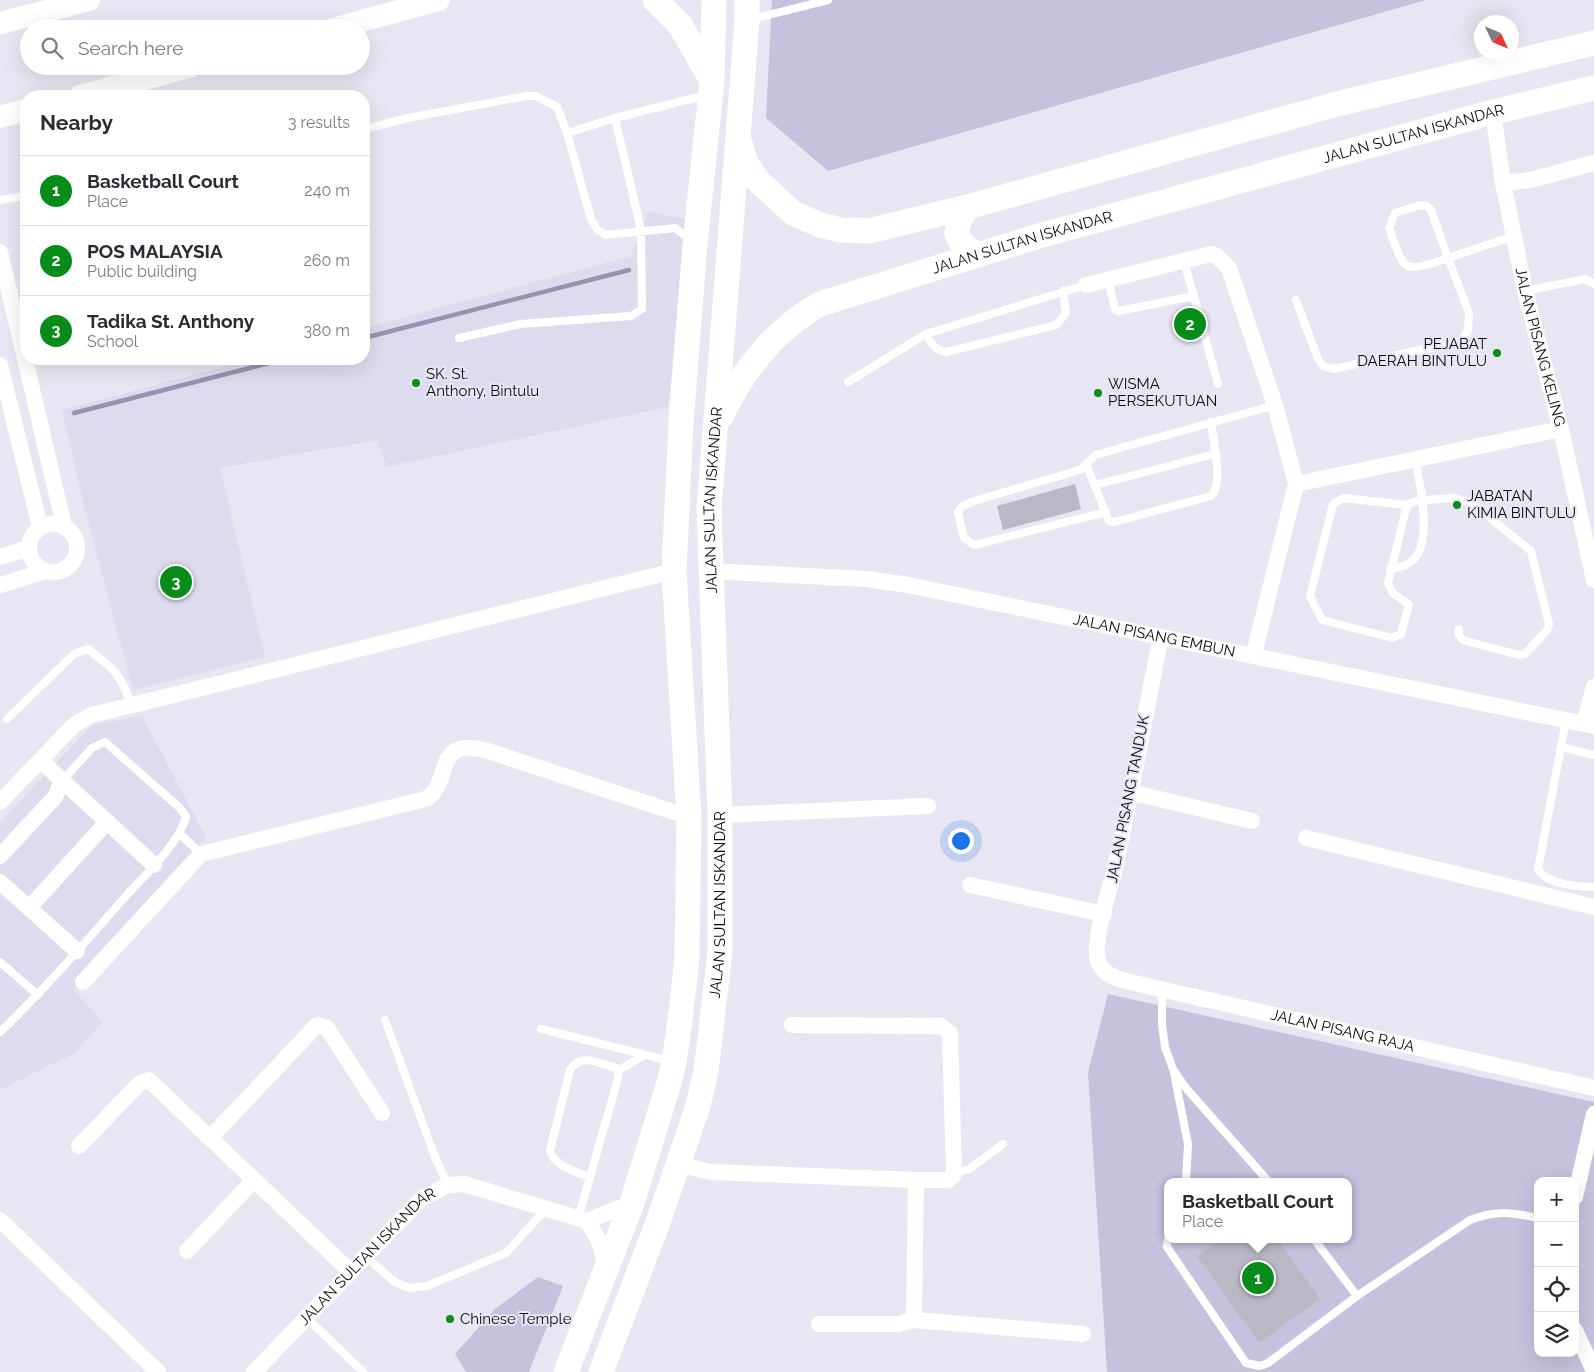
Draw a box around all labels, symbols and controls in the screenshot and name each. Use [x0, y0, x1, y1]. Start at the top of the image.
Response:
north arrow [1474, 15, 1519, 60]
search box [20, 20, 370, 75]
icon: search [38, 34, 66, 62]
text: Search here [78, 37, 184, 59]
street label: JALAN SULTAN ISKANDAR [1321, 101, 1506, 167]
text: Nearby [40, 110, 113, 135]
text: 3 results [288, 113, 350, 132]
text: Basketball Court [87, 170, 239, 192]
text: 1 [52, 181, 60, 200]
text: 240 m [304, 181, 350, 200]
text: Place [87, 192, 128, 211]
street label: JALAN SULTAN ISKANDAR [930, 207, 1115, 278]
text: POS MALAYSIA [87, 240, 223, 262]
text: 2 [51, 251, 61, 270]
text: 260 m [303, 251, 350, 270]
text: Public building [87, 262, 197, 281]
street label: JALAN PISANG KELING [1511, 266, 1569, 429]
pin: 2 [1174, 305, 1206, 343]
text: Tadika St. Anthony [87, 310, 254, 332]
text: 3 [52, 321, 60, 340]
text: 380 m [303, 321, 350, 340]
text: School [87, 332, 138, 351]
place label: PEJABAT DAERAH BINTULU [1357, 335, 1487, 370]
marker: PEJABAT DAERAH BINTULU [1491, 347, 1503, 359]
place label: SK. St. Anthony, Bintulu [426, 365, 539, 400]
place label: WISMA PERSEKUTUAN [1108, 375, 1217, 410]
marker: SK. St. Anthony, Bintulu [410, 377, 422, 389]
marker: WISMA PERSEKUTUAN [1092, 387, 1104, 399]
street label: JALAN SULTAN ISKANDAR [700, 406, 726, 594]
place label: JABATAN KIMIA BINTULU [1467, 487, 1576, 522]
marker: JABATAN KIMIA BINTULU [1451, 499, 1463, 511]
pin: 3 [160, 563, 192, 601]
street label: JALAN PISANG EMBUN [1072, 610, 1237, 661]
street label: JALAN PISANG TANDUK [1103, 713, 1153, 885]
street label: JALAN SULTAN ISKANDAR [706, 811, 729, 999]
your location [948, 828, 974, 854]
street label: JALAN PISANG RAJA [1269, 1005, 1416, 1056]
map controls [1534, 1177, 1579, 1357]
button: + [1534, 1177, 1579, 1222]
popup [1164, 1178, 1352, 1243]
street label: JALAN SULTAN ISKANDAR [295, 1184, 439, 1329]
text: Basketball Court [1182, 1190, 1334, 1212]
text: Place [1182, 1212, 1223, 1231]
button: − [1534, 1222, 1579, 1267]
pin: 1 [1242, 1259, 1274, 1297]
button: locate [1534, 1267, 1579, 1312]
place label: Chinese Temple [460, 1310, 572, 1328]
button: layers [1534, 1312, 1579, 1357]
marker: Chinese Temple [444, 1313, 456, 1325]

